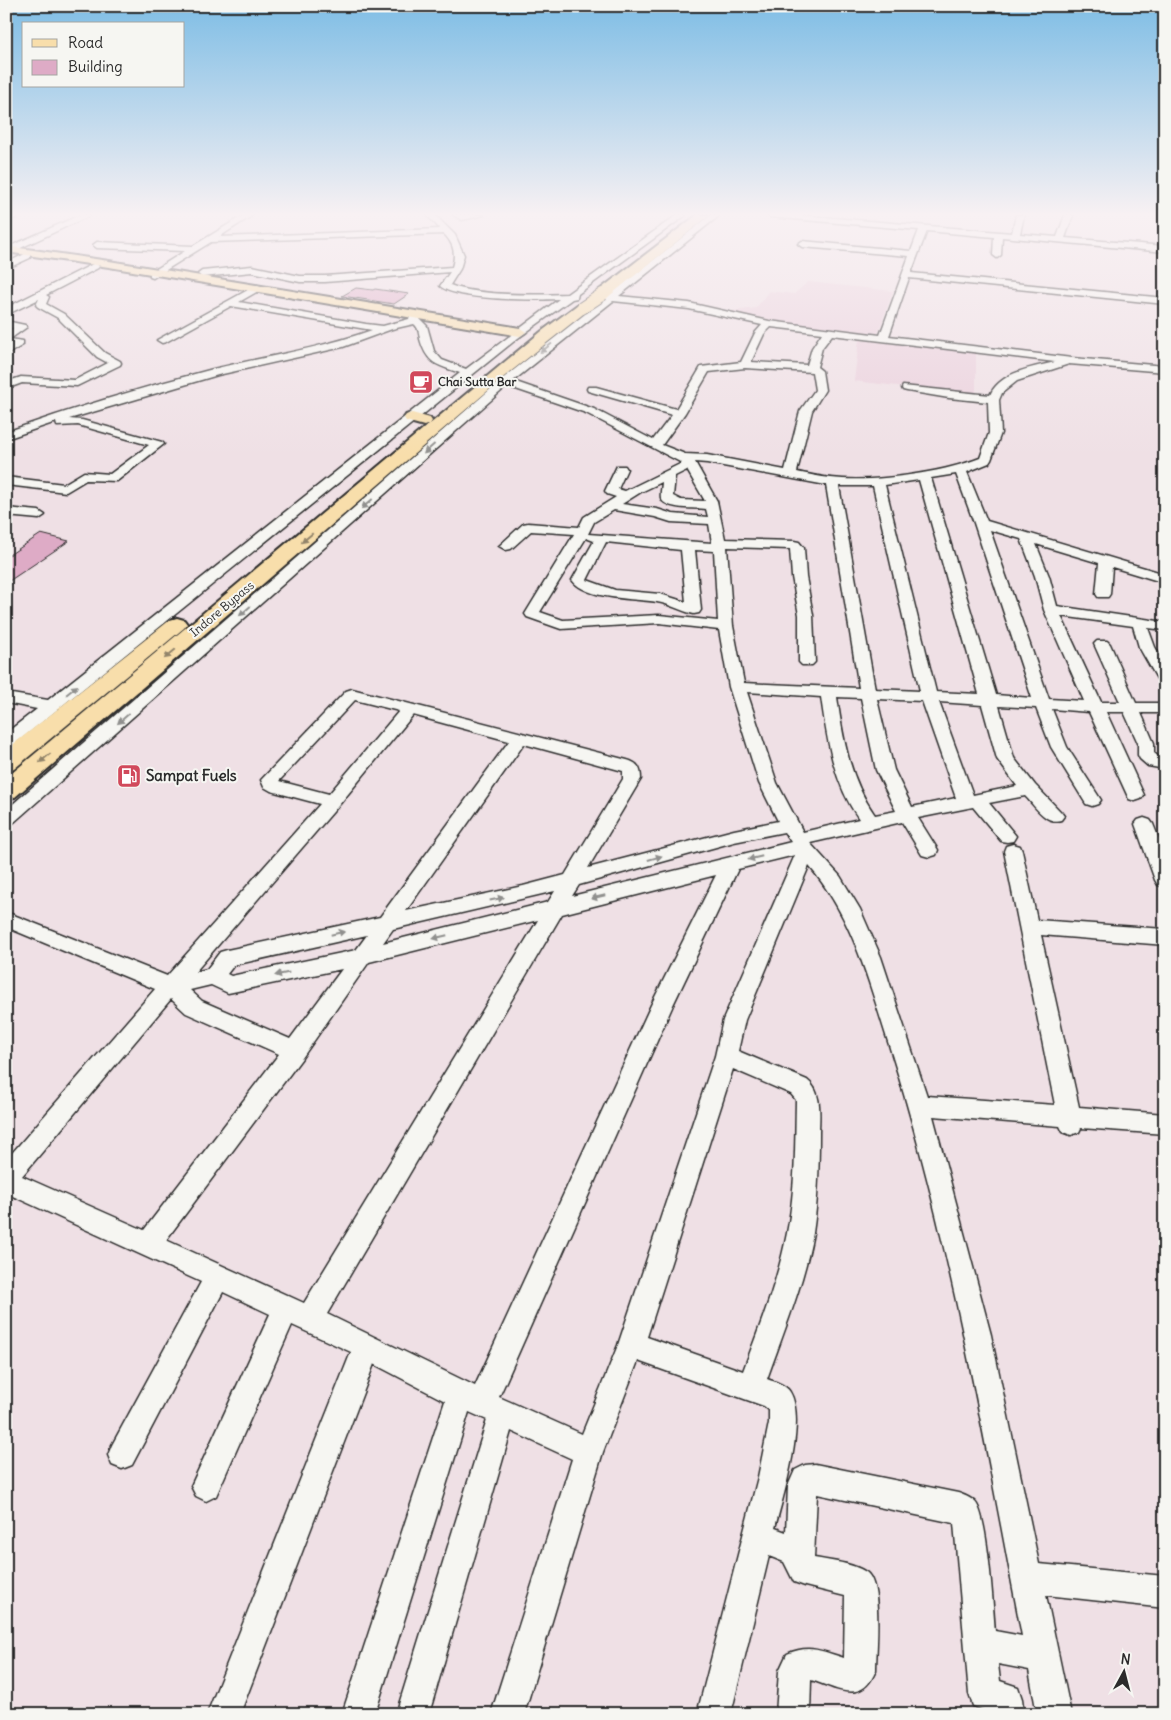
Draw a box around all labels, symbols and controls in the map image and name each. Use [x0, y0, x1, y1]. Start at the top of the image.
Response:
legend [22, 22, 185, 88]
text: Road [68, 33, 103, 52]
text: Building [68, 57, 123, 76]
one-way arrow [539, 343, 552, 354]
cafe icon: Chai Sutta Bar [408, 369, 434, 395]
place label: Chai Sutta Bar [438, 374, 516, 389]
one-way arrow [423, 443, 435, 454]
one-way arrow [361, 498, 373, 510]
one-way arrow [301, 532, 314, 543]
street label: Indore Bypass [187, 577, 257, 640]
one-way arrow [239, 606, 252, 617]
one-way arrow [163, 648, 176, 659]
one-way arrow [65, 685, 78, 696]
one-way arrow [118, 713, 130, 725]
one-way arrow [39, 752, 51, 763]
fuel station icon: Sampat Fuels [116, 763, 142, 789]
place label: Sampat Fuels [146, 766, 237, 786]
one-way arrow [647, 853, 662, 861]
one-way arrow [748, 854, 763, 862]
one-way arrow [590, 893, 605, 901]
one-way arrow [490, 894, 506, 902]
one-way arrow [331, 929, 346, 937]
one-way arrow [433, 933, 448, 941]
one-way arrow [274, 970, 290, 978]
north arrow [1098, 1648, 1148, 1698]
text: N [1120, 1650, 1131, 1669]

